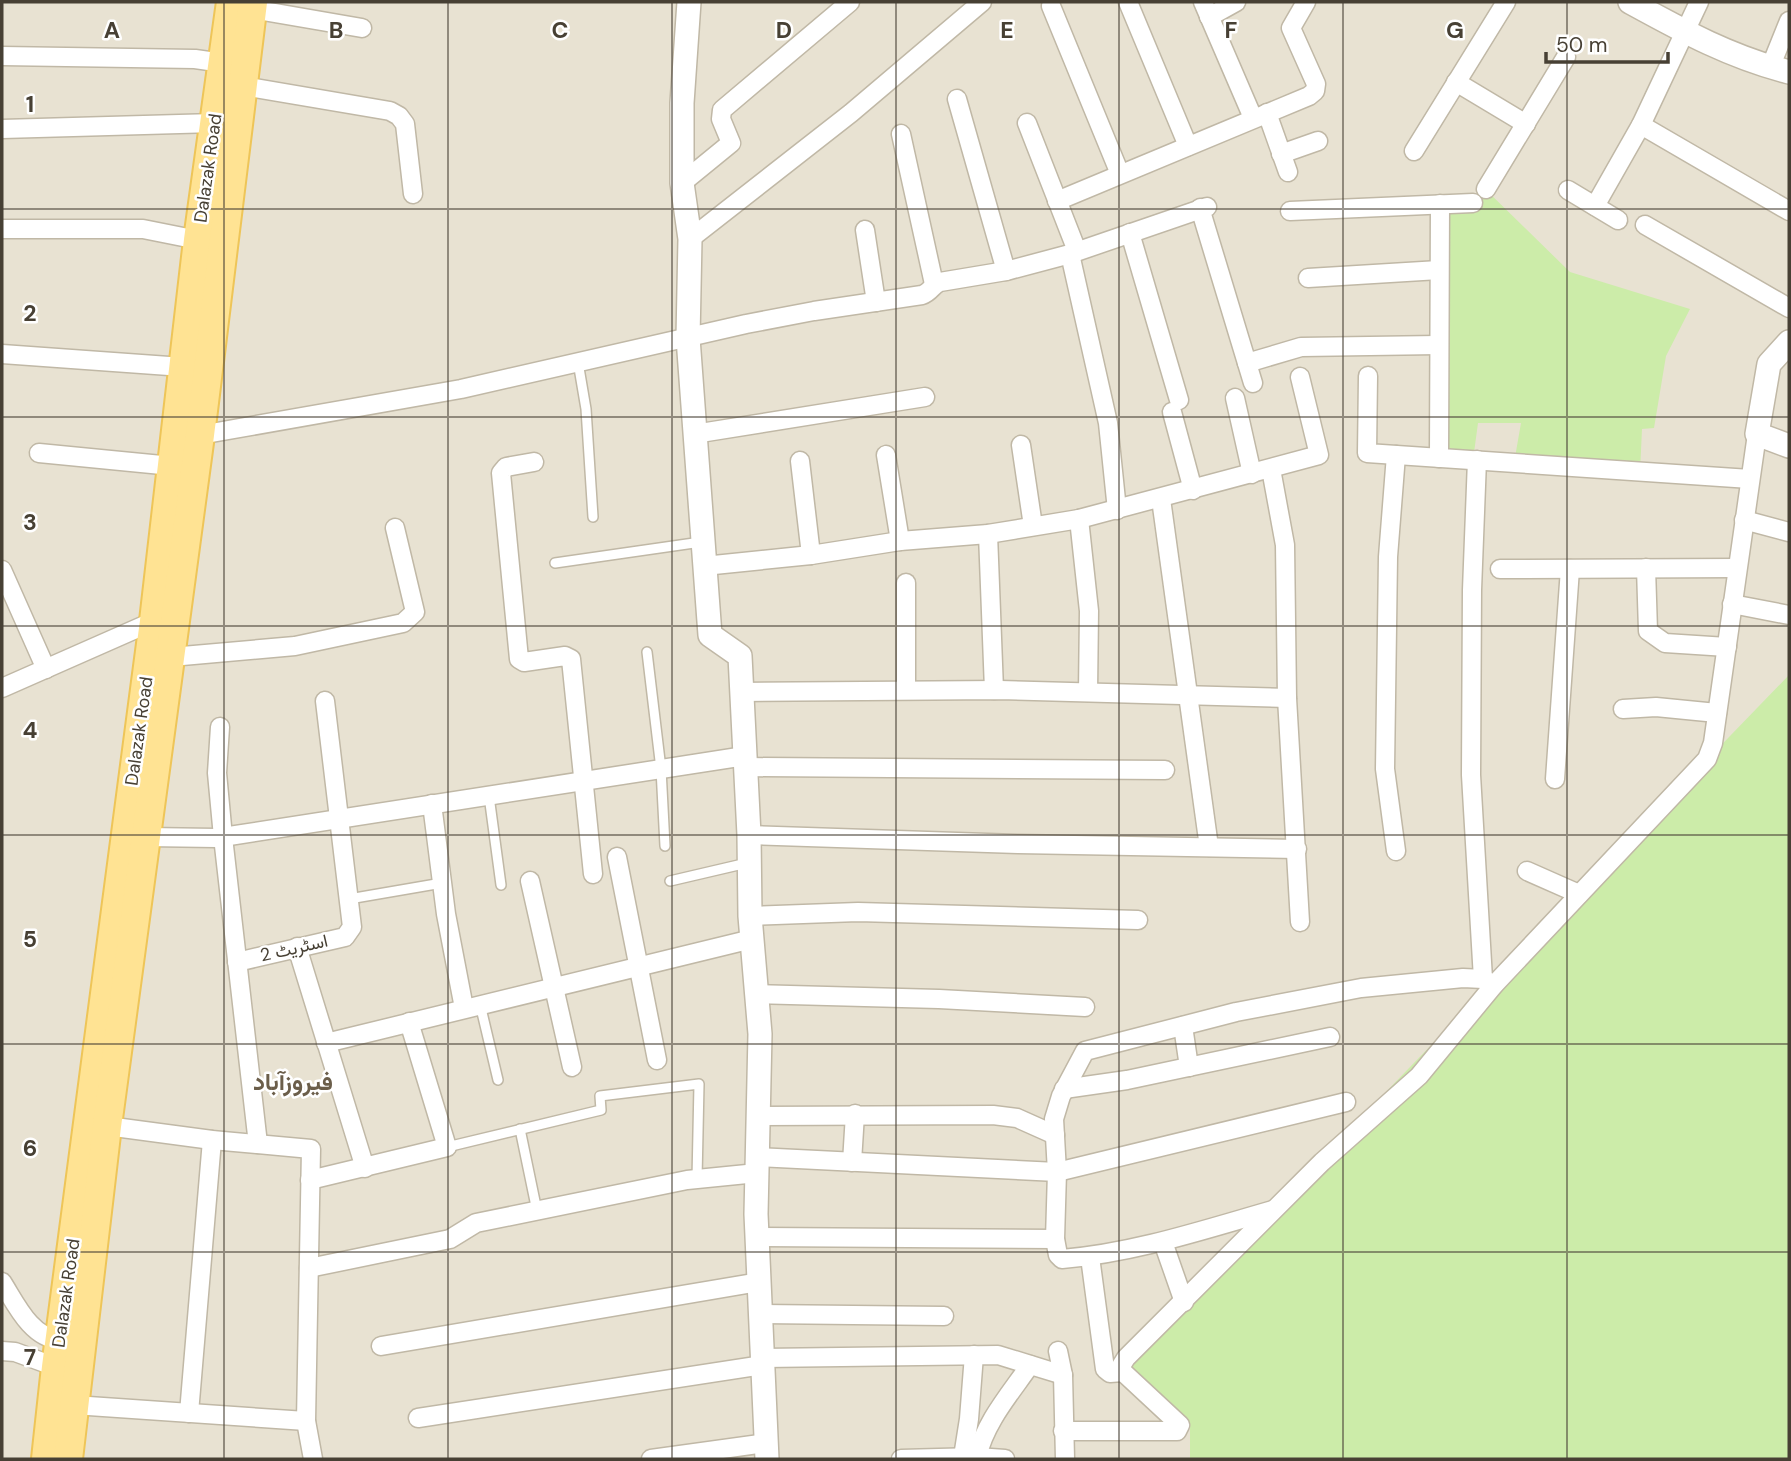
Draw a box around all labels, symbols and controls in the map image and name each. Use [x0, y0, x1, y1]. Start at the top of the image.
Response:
text: A [104, 15, 120, 45]
text: B [329, 15, 343, 45]
text: C [552, 15, 568, 45]
text: D [776, 15, 792, 45]
text: E [1000, 15, 1014, 45]
text: F [1225, 15, 1238, 45]
text: G [1446, 15, 1464, 45]
scale bar [1546, 21, 1668, 65]
text: 50 m [1556, 31, 1607, 59]
text: 1 [26, 89, 34, 119]
street label: Dalazak Road [188, 112, 228, 224]
text: 2 [23, 298, 37, 328]
text: 3 [23, 507, 37, 537]
street label: Dalazak Road [119, 675, 159, 787]
text: 4 [23, 715, 38, 745]
text: 5 [23, 924, 37, 954]
street label: اسٹریٹ 2 [258, 929, 330, 967]
district label: فیروزآباد [253, 1066, 333, 1097]
text: 6 [23, 1133, 37, 1163]
street label: Dalazak Road [46, 1237, 86, 1349]
text: 7 [24, 1342, 36, 1372]

